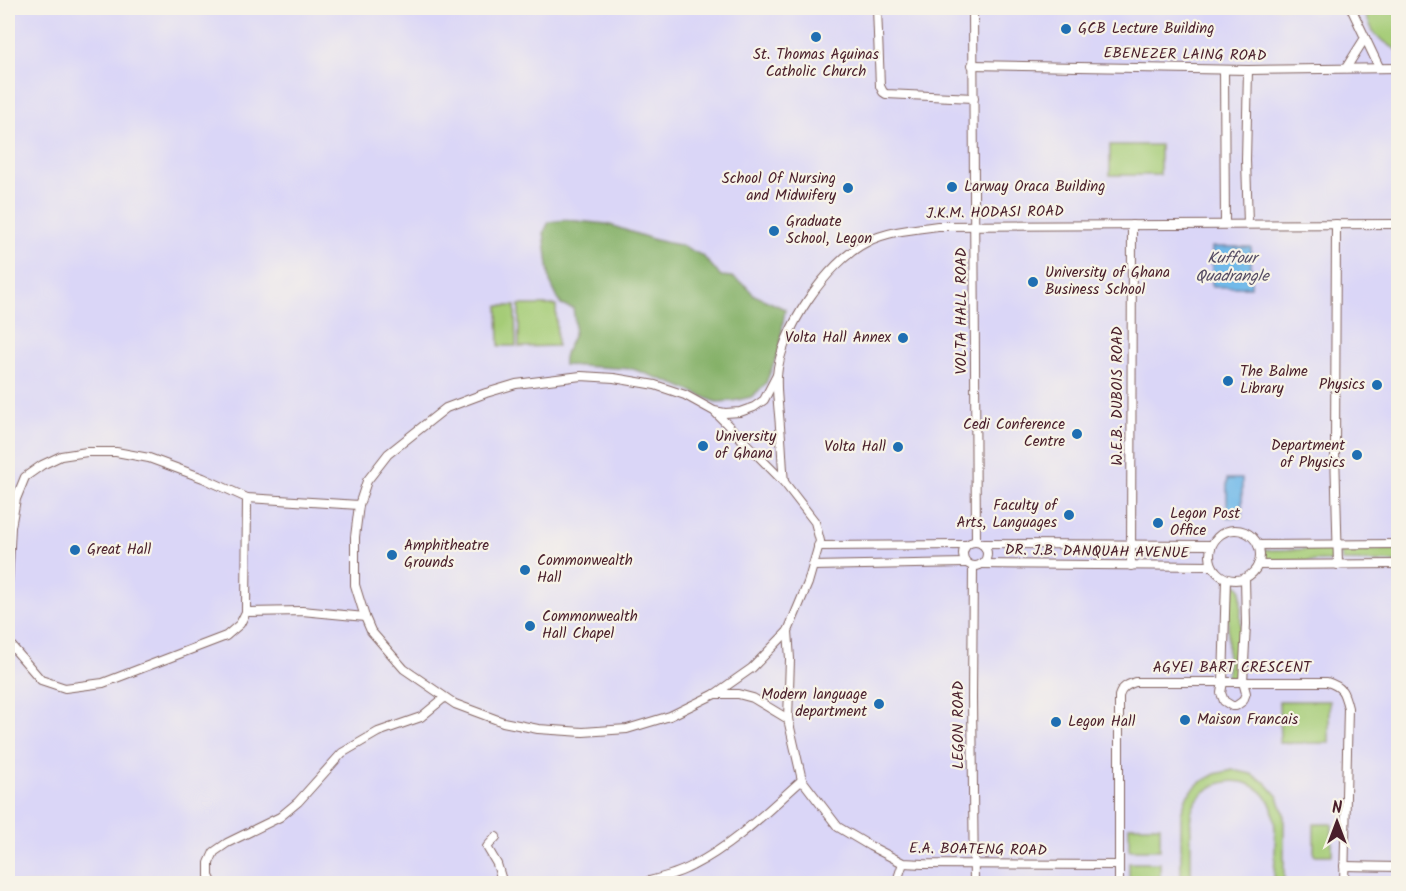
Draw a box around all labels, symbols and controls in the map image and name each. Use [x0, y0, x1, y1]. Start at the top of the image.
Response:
place label: GCB Lecture Building [1078, 17, 1214, 41]
marker: GCB Lecture Building [1059, 22, 1073, 36]
marker: St. Thomas Aquinas Catholic Church [809, 30, 823, 44]
street label: EBENEZER LAING ROAD [1103, 42, 1267, 68]
place label: St. Thomas Aquinas Catholic Church [753, 43, 880, 84]
place label: School Of Nursing and Midwifery [722, 167, 837, 208]
place label: Larway Oraca Building [964, 175, 1105, 199]
marker: Larway Oraca Building [945, 180, 959, 194]
marker: School Of Nursing and Midwifery [841, 181, 855, 195]
street label: J.K.M. HODASI ROAD [926, 200, 1064, 226]
place label: Graduate School, Legon [786, 210, 872, 251]
marker: Graduate School, Legon [767, 224, 781, 238]
water label: Kuffour Quadrangle [1195, 246, 1271, 289]
street label: VOLTA HALL ROAD [950, 247, 974, 374]
place label: University of Ghana Business School [1045, 261, 1170, 302]
marker: University of Ghana Business School [1026, 275, 1040, 289]
place label: Volta Hall Annex [785, 326, 892, 350]
street label: W.E.B. DUBOIS ROAD [1106, 326, 1130, 466]
marker: Volta Hall Annex [896, 331, 910, 345]
place label: The Balme Library [1240, 360, 1308, 401]
place label: Physics [1319, 373, 1366, 397]
marker: The Balme Library [1221, 374, 1235, 388]
marker: Physics [1370, 378, 1384, 392]
place label: Cedi Conference Centre [963, 413, 1065, 454]
place label: University of Ghana [715, 425, 777, 466]
marker: Cedi Conference Centre [1070, 427, 1084, 441]
place label: Department of Physics [1271, 434, 1346, 475]
place label: Volta Hall [824, 435, 886, 459]
marker: University of Ghana [696, 439, 710, 453]
marker: Volta Hall [891, 440, 905, 454]
marker: Department of Physics [1350, 448, 1364, 462]
place label: Faculty of Arts, Languages [956, 494, 1058, 535]
place label: Legon Post Office [1170, 502, 1240, 543]
marker: Faculty of Arts, Languages [1062, 508, 1076, 522]
marker: Legon Post Office [1151, 516, 1165, 530]
place label: Amphitheatre Grounds [404, 534, 489, 575]
place label: Great Hall [87, 538, 151, 562]
street label: DR. J.B. DANQUAH AVENUE [1005, 538, 1191, 566]
marker: Great Hall [68, 543, 82, 557]
marker: Amphitheatre Grounds [385, 548, 399, 562]
place label: Commonwealth Hall [537, 549, 633, 590]
marker: Commonwealth Hall [518, 563, 532, 577]
place label: Commonwealth Hall Chapel [542, 605, 638, 646]
marker: Commonwealth Hall Chapel [523, 619, 537, 633]
street label: AGYEI BART CRESCENT [1153, 656, 1313, 680]
street label: LEGON ROAD [947, 681, 971, 769]
place label: Modern language department [761, 683, 867, 724]
marker: Modern language department [872, 697, 886, 711]
place label: Maison Francais [1197, 708, 1299, 732]
place label: Legon Hall [1068, 710, 1136, 734]
marker: Maison Francais [1178, 713, 1192, 727]
marker: Legon Hall [1049, 715, 1063, 729]
north arrow [1307, 792, 1367, 852]
text: N [1332, 796, 1342, 821]
street label: E.A. BOATENG ROAD [909, 837, 1047, 863]

